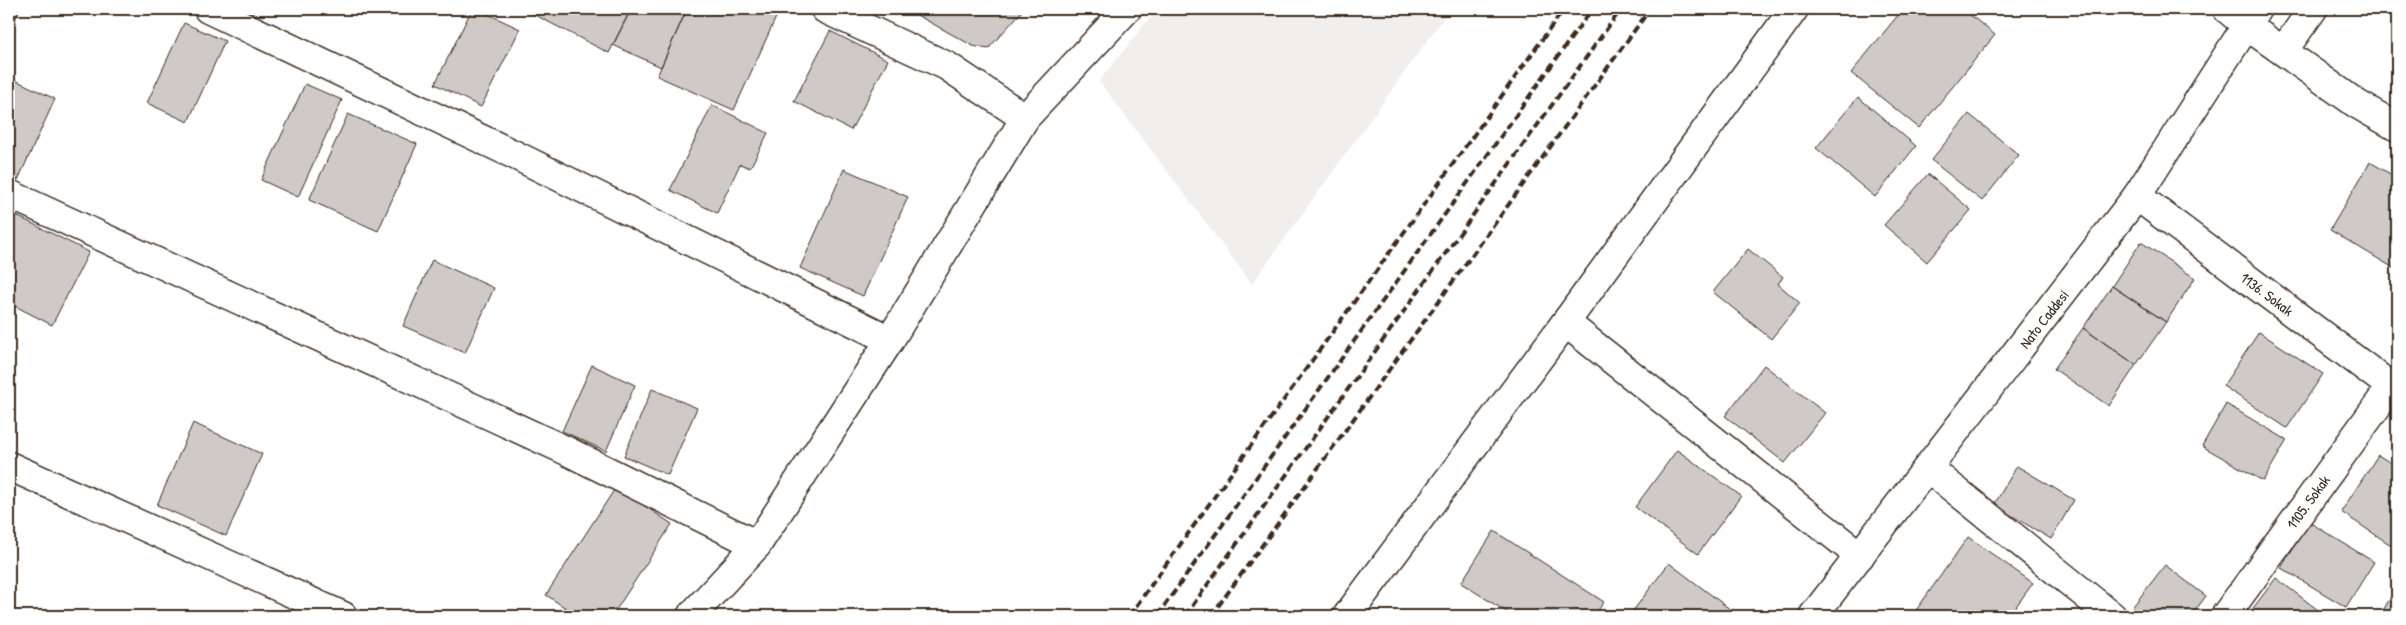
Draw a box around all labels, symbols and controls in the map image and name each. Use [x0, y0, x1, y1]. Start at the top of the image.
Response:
street label: 1136. Sokak [2236, 267, 2298, 321]
street label: Nato Caddesi [2014, 285, 2074, 353]
street label: 1105. Sokak [2281, 471, 2335, 533]

